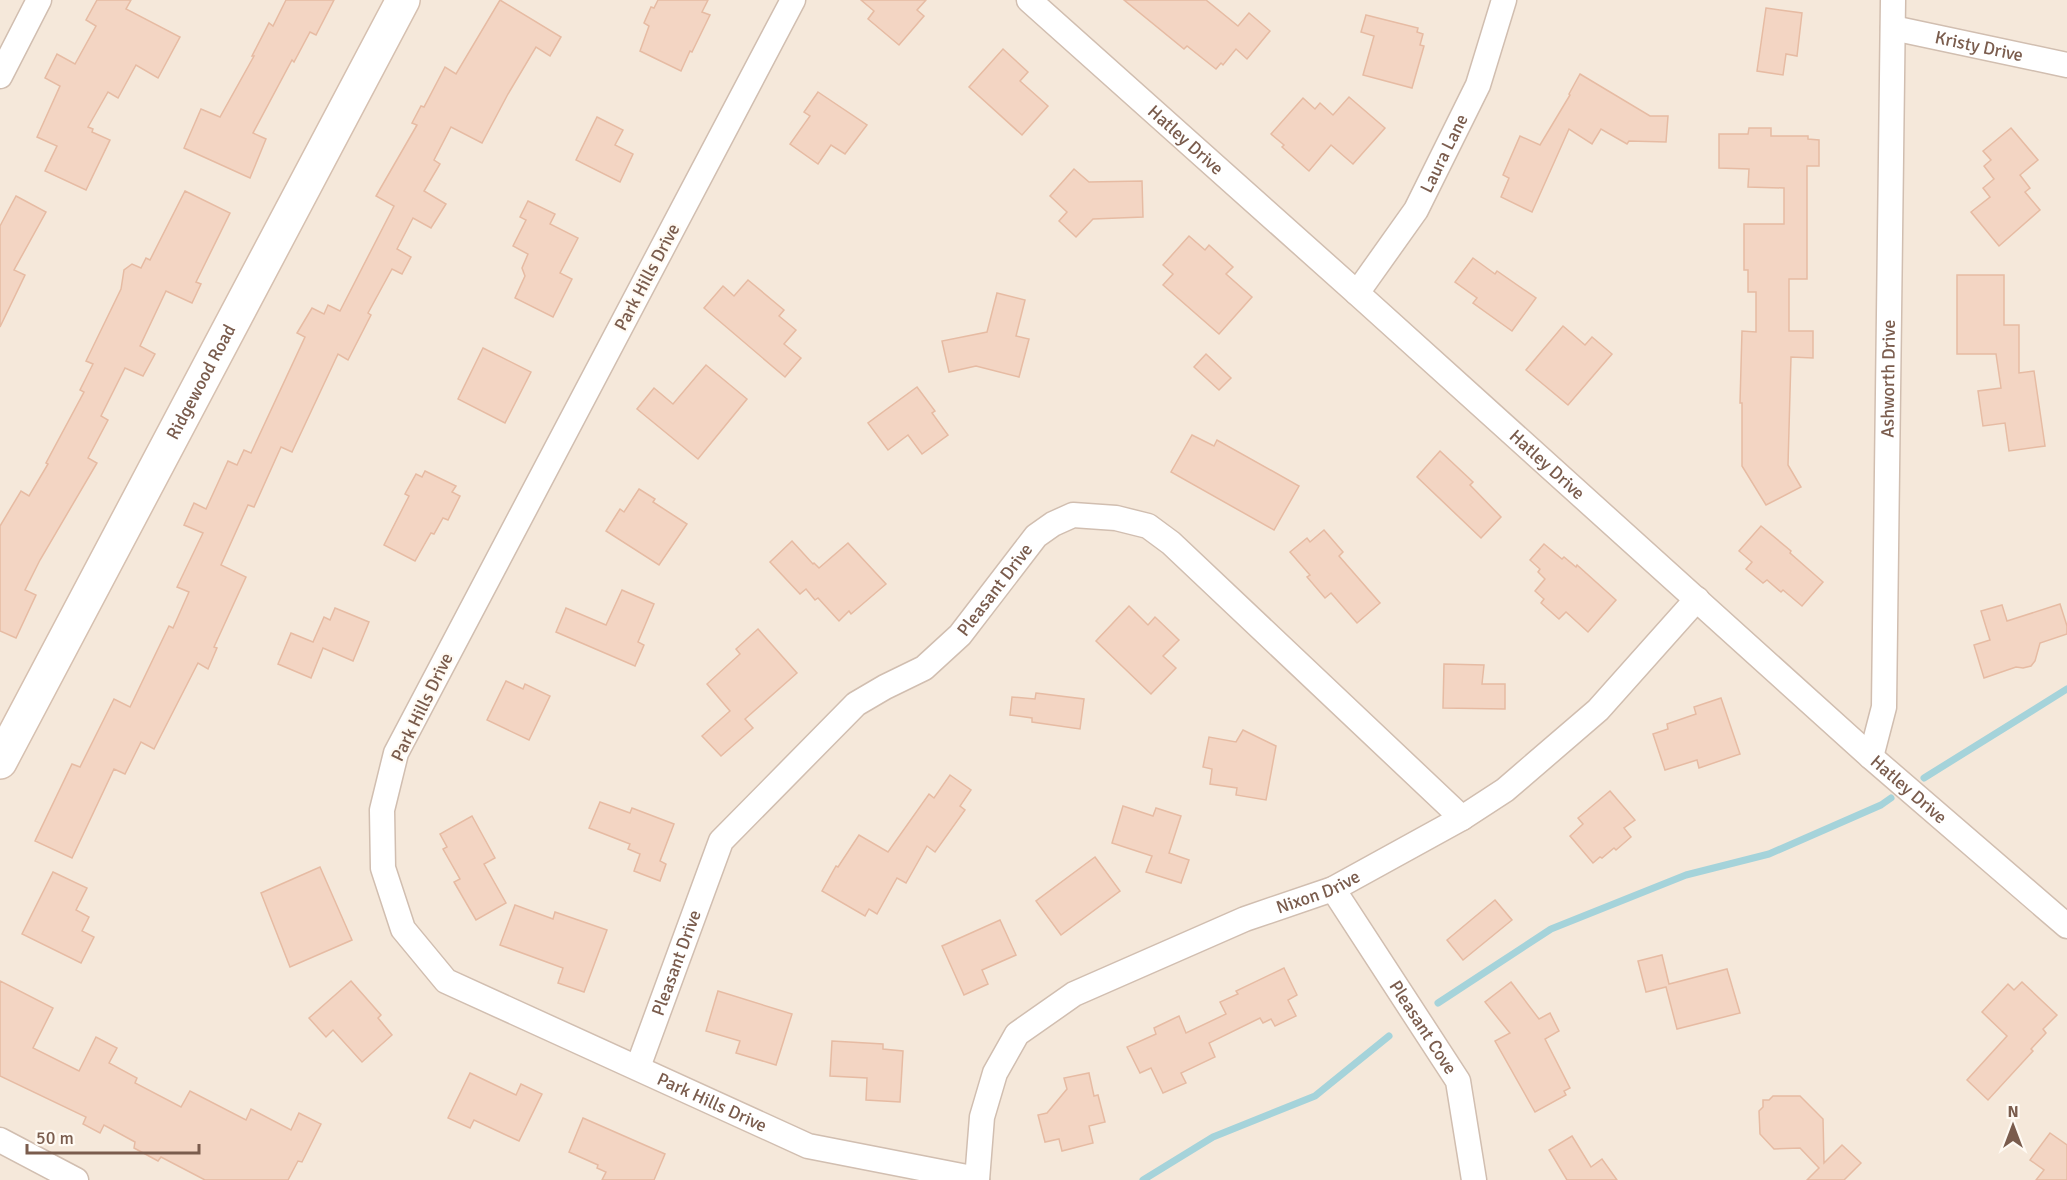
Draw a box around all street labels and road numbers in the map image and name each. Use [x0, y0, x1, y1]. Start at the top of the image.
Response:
street label: Kristy Drive [1933, 26, 2025, 66]
street label: Hatley Drive [1143, 100, 1228, 179]
street label: Laura Lane [1415, 110, 1473, 196]
street label: Park Hills Drive [610, 220, 684, 334]
street label: Ashworth Drive [1876, 320, 1900, 438]
street label: Ridgewood Road [162, 321, 240, 443]
street label: Hatley Drive [1505, 425, 1589, 504]
street label: Pleasant Drive [952, 539, 1037, 640]
street label: Park Hills Drive [386, 649, 458, 765]
street label: Hatley Drive [1866, 750, 1951, 828]
street label: Nixon Drive [1273, 865, 1364, 919]
street label: Pleasant Drive [647, 907, 706, 1019]
street label: Pleasant Cove [1384, 976, 1462, 1078]
street label: Park Hills Drive [654, 1068, 770, 1137]

